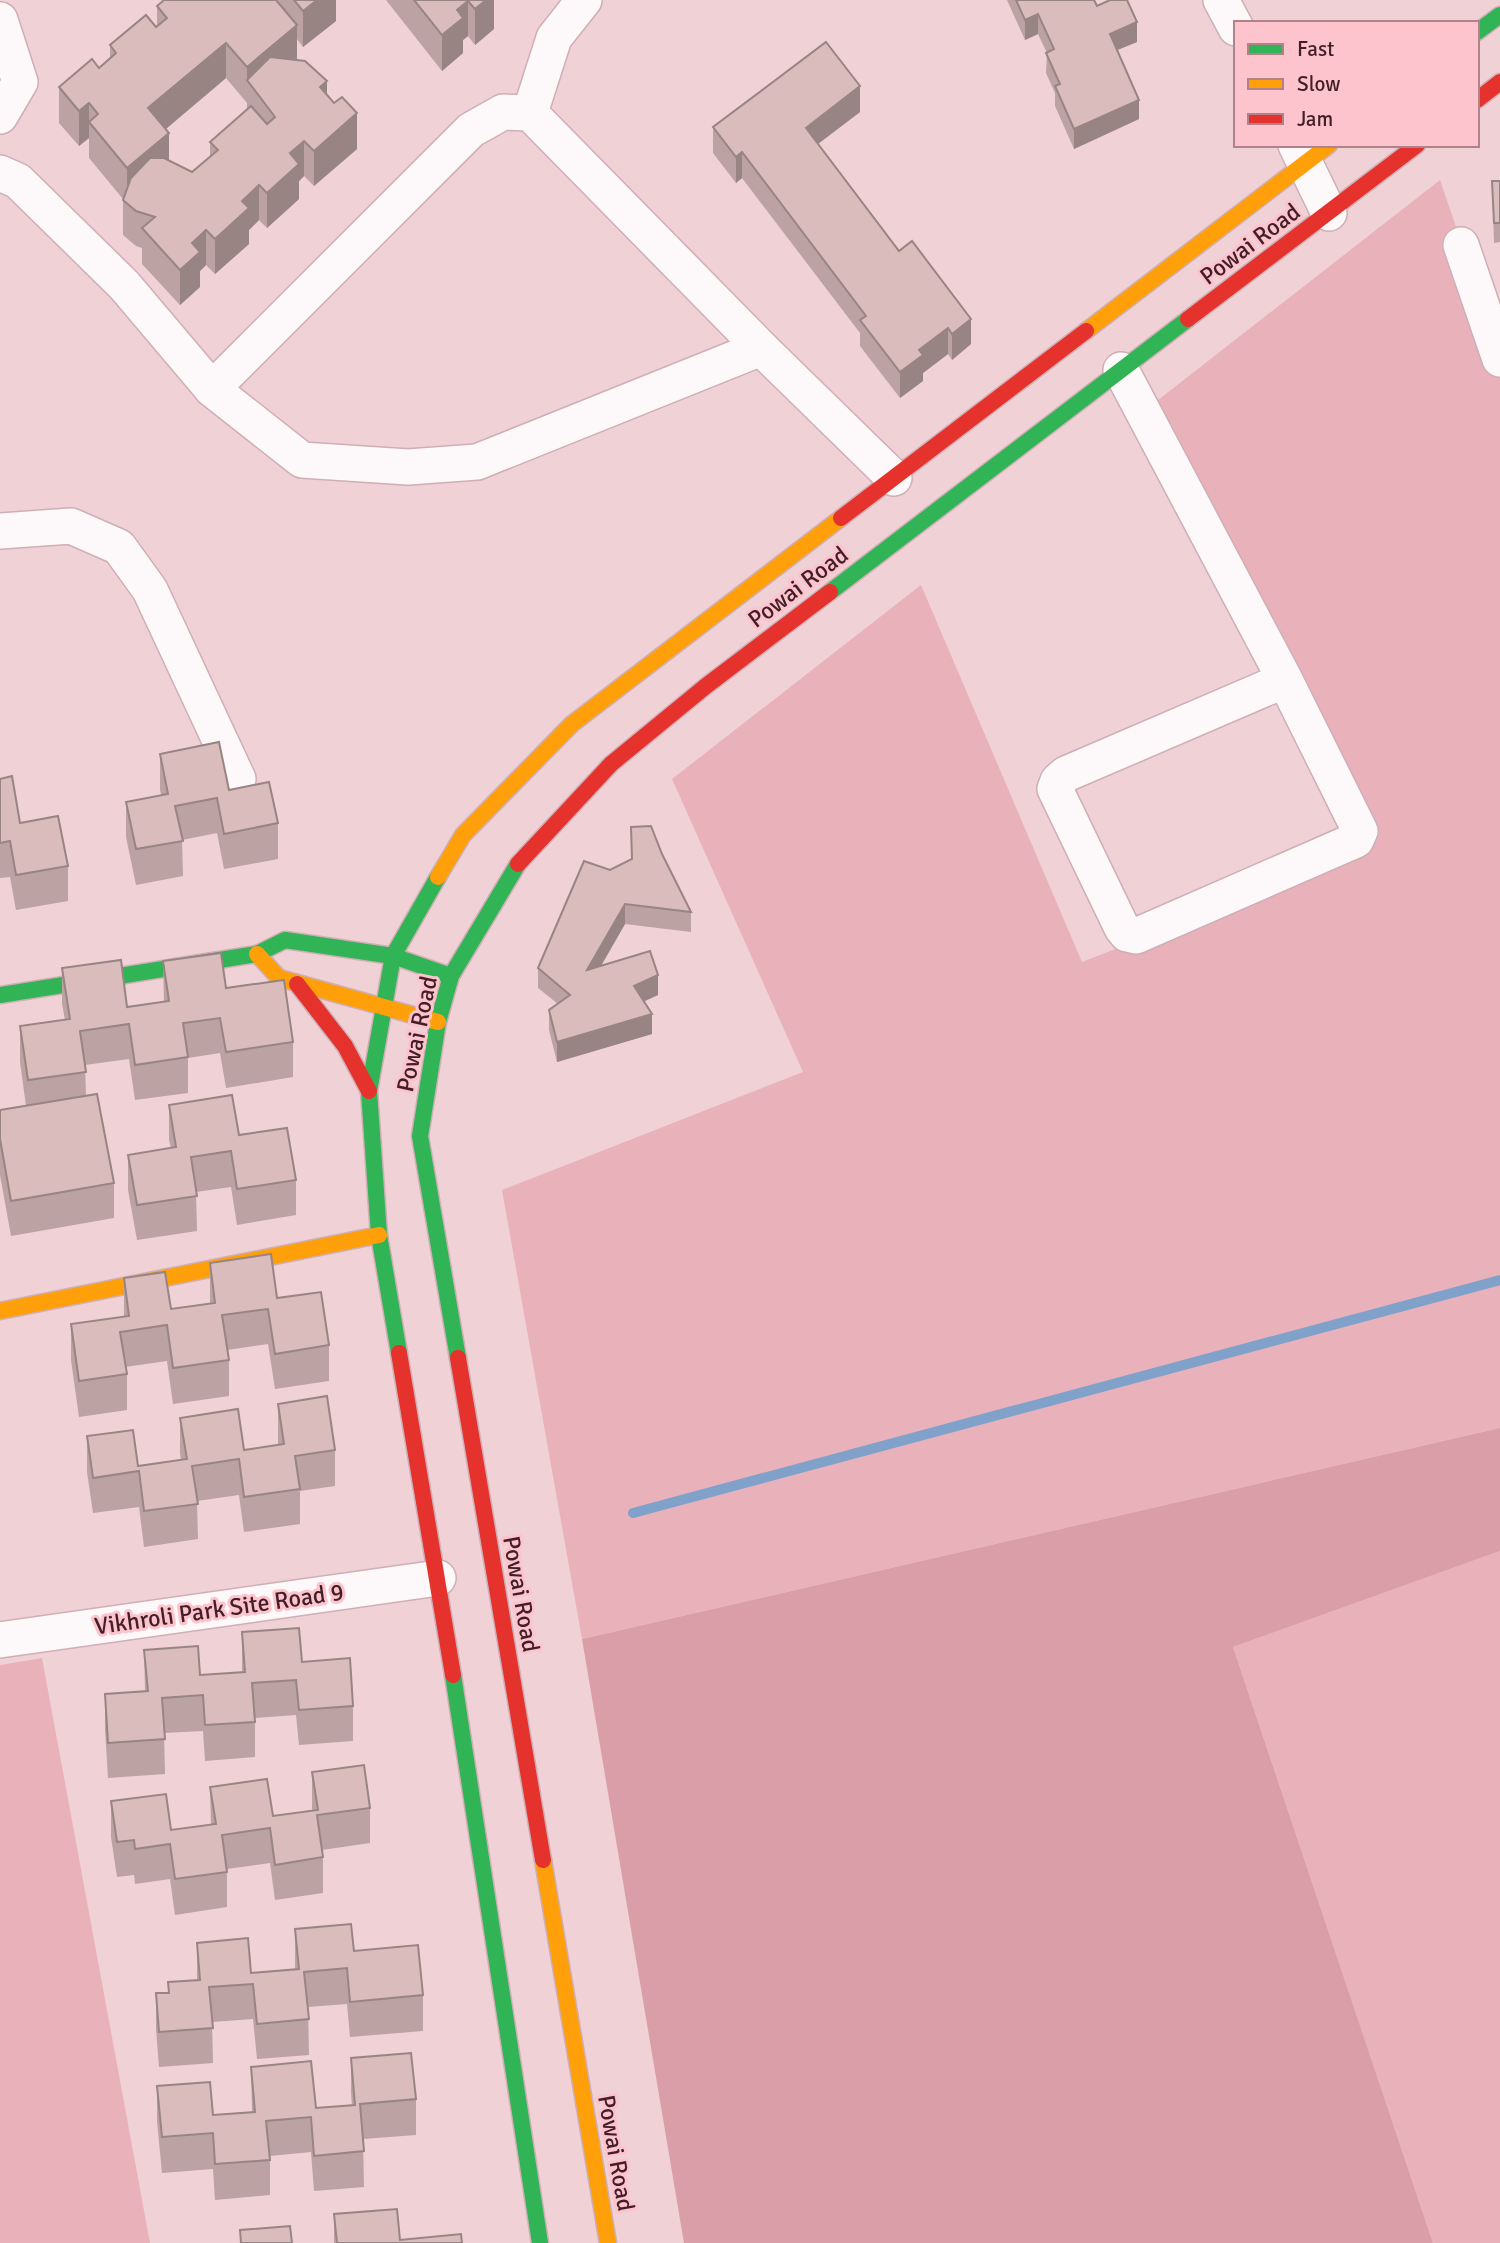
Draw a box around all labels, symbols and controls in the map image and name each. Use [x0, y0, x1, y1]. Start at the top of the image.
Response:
legend [1234, 21, 1479, 147]
text: Fast [1297, 36, 1334, 62]
text: Slow [1297, 71, 1341, 97]
text: Jam [1297, 106, 1333, 132]
street label: Powai Road [1194, 197, 1306, 291]
street label: Powai Road [742, 540, 854, 634]
street label: Powai Road [390, 973, 444, 1095]
street label: Powai Road [496, 1533, 546, 1655]
street label: Vikhroli Park Site Road 9 [93, 1577, 345, 1641]
street label: Powai Road [591, 2092, 641, 2214]

